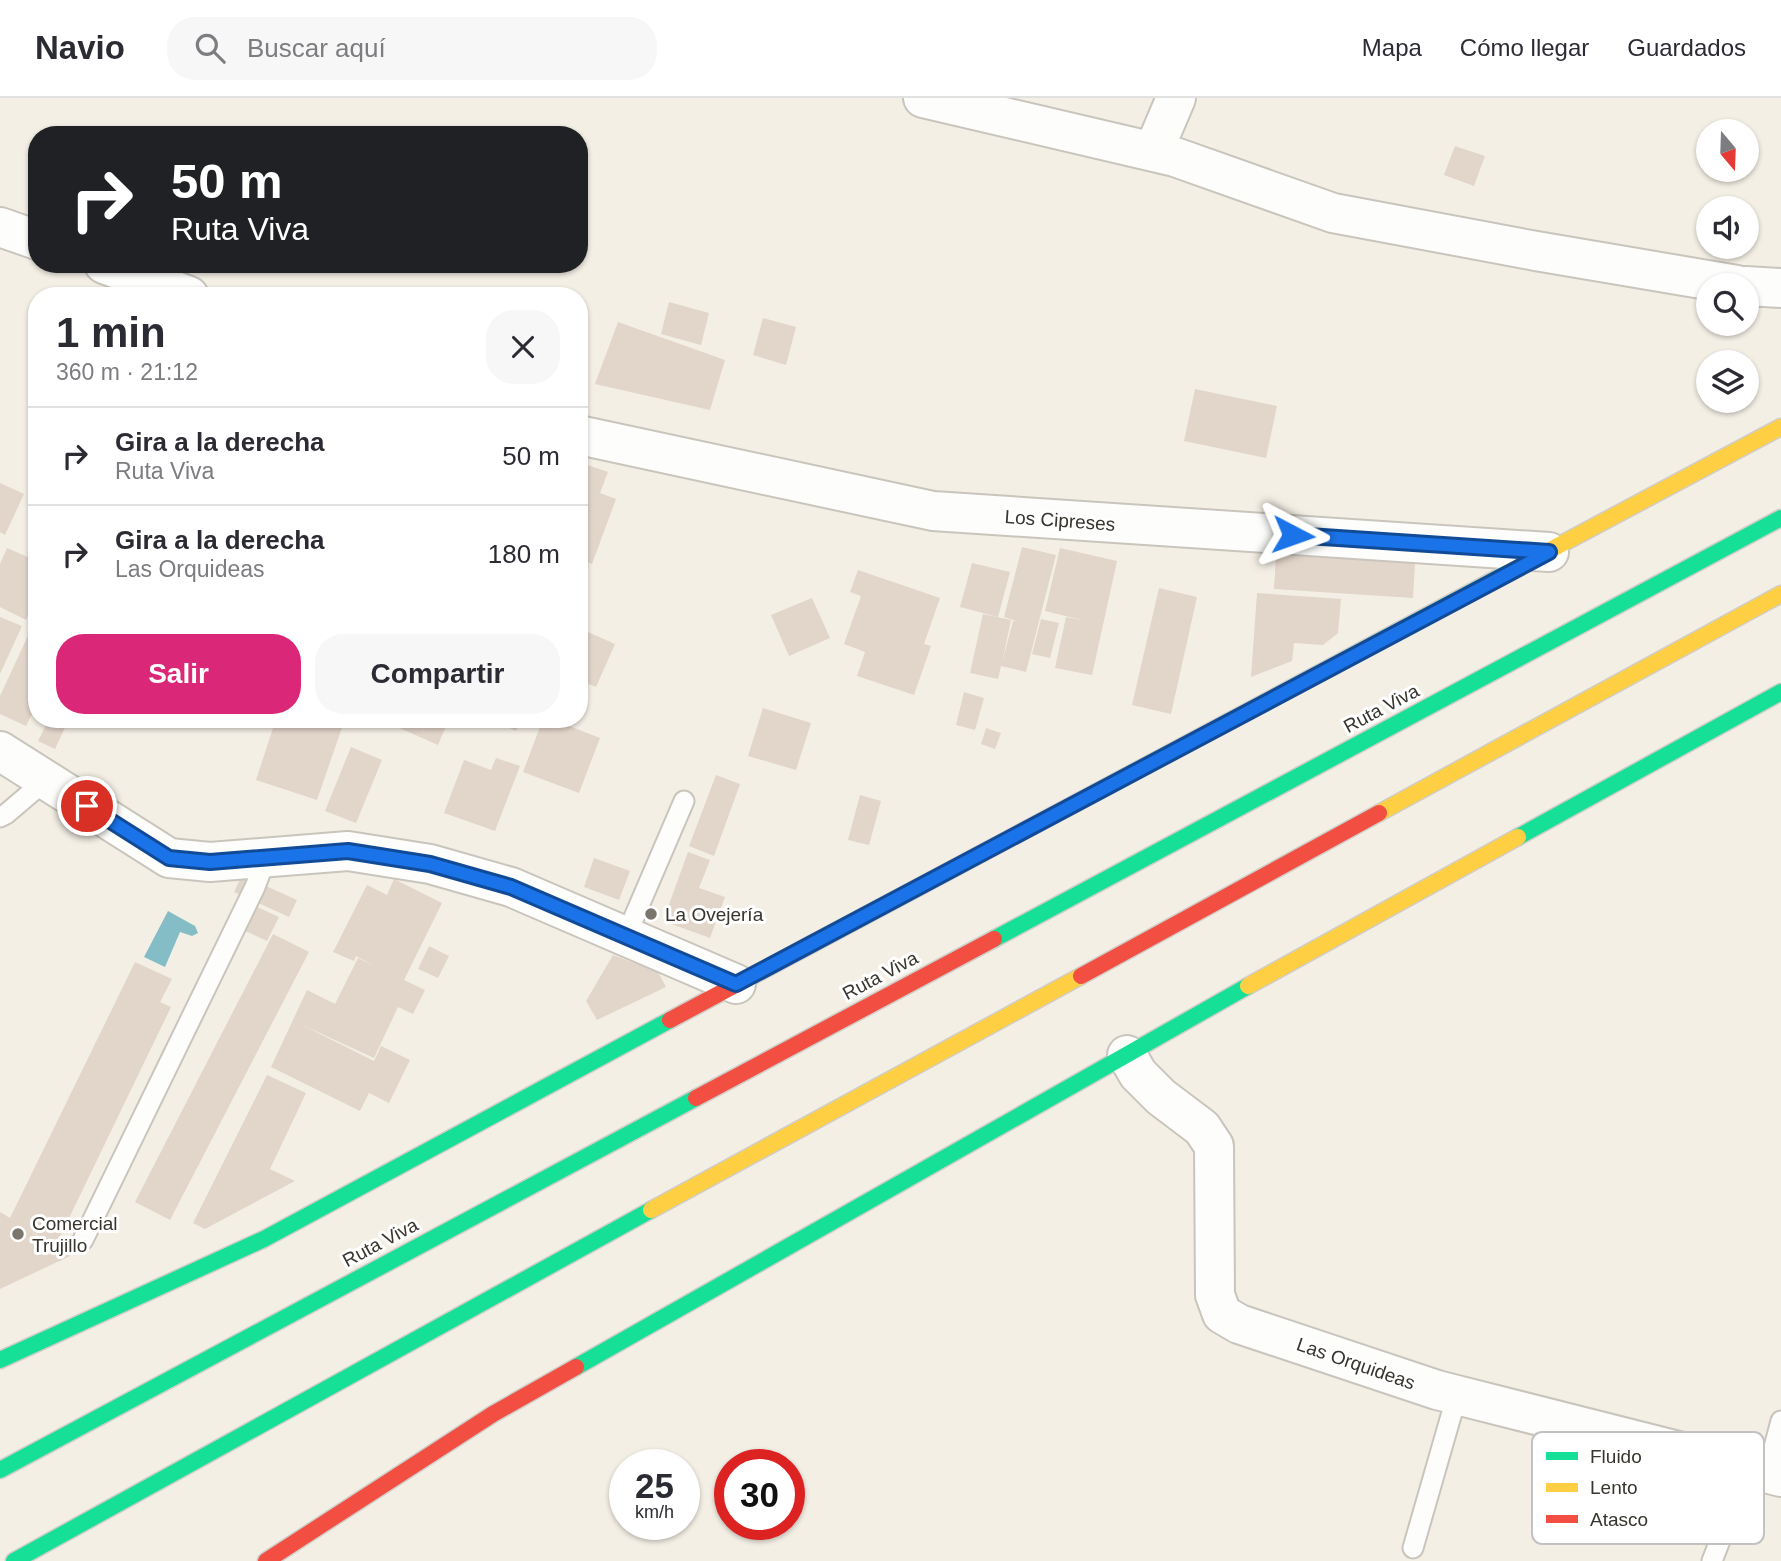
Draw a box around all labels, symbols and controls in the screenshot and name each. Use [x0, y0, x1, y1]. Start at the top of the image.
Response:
search box [167, 17, 657, 80]
text: Navio [35, 29, 125, 66]
icon: search [191, 29, 229, 67]
text: Buscar aquí [247, 33, 386, 63]
text: Mapa [1362, 34, 1422, 61]
text: Cómo llegar [1460, 34, 1589, 61]
text: Guardados [1627, 34, 1746, 61]
north arrow [1696, 119, 1759, 182]
map controls [1696, 119, 1759, 413]
icon: right [56, 154, 147, 245]
text: 50 m [171, 154, 283, 208]
button: sound [1696, 196, 1759, 259]
text: Ruta Viva [171, 211, 309, 247]
button: search [1696, 273, 1759, 336]
text: 1 min [56, 309, 166, 356]
button: close [486, 310, 560, 384]
button: layers [1696, 350, 1759, 413]
text: 360 m · 21:12 [56, 359, 198, 385]
text: Gira a la derecha [115, 427, 325, 457]
icon: right [56, 437, 94, 475]
text: 50 m [502, 441, 560, 471]
text: Ruta Viva [115, 458, 214, 484]
position arrow [1256, 498, 1330, 572]
street label: Los Cipreses [1004, 506, 1116, 535]
text: Gira a la derecha [115, 525, 325, 555]
icon: right [56, 535, 94, 573]
text: 180 m [488, 539, 560, 569]
text: Las Orquideas [115, 556, 265, 582]
button: Salir [56, 634, 301, 714]
button: Compartir [315, 634, 560, 714]
street label: Ruta Viva [1340, 680, 1423, 737]
pin [57, 776, 117, 836]
icon: arrive [68, 787, 106, 825]
place label: La Ovejería [665, 904, 764, 925]
marker: La Ovejería [643, 906, 659, 922]
street label: Ruta Viva [839, 947, 922, 1004]
place label: Comercial Trujillo [32, 1213, 118, 1256]
street label: Ruta Viva [339, 1214, 422, 1271]
marker: Comercial Trujillo [10, 1226, 26, 1242]
street label: Las Orquideas [1294, 1333, 1418, 1394]
legend [1532, 1432, 1764, 1544]
text: Fluido [1590, 1446, 1642, 1467]
speed limit sign: 30 [714, 1449, 805, 1540]
text: 25 [635, 1466, 674, 1505]
text: Lento [1590, 1477, 1638, 1498]
text: km/h [635, 1502, 674, 1522]
text: Atasco [1590, 1509, 1648, 1530]

